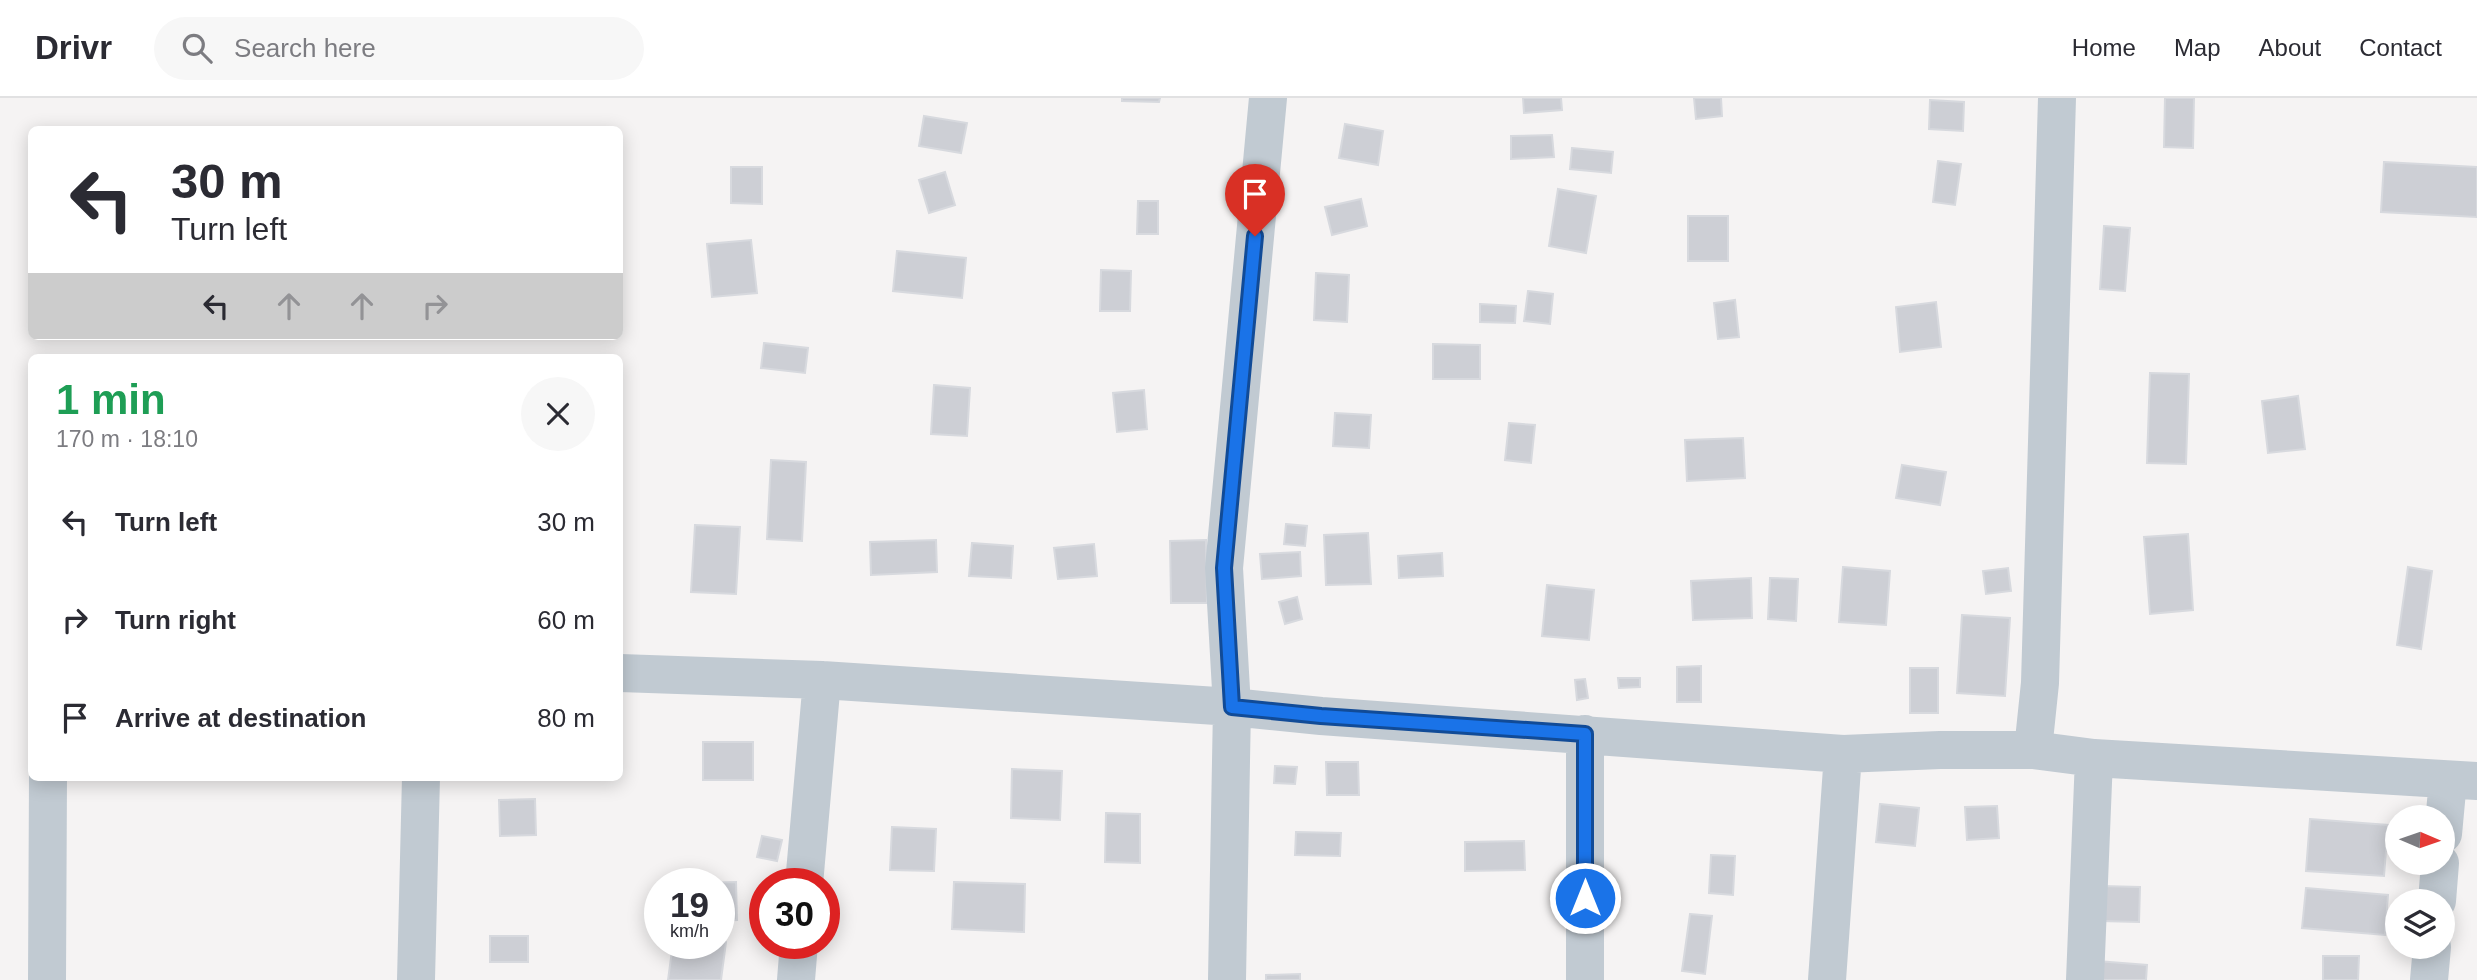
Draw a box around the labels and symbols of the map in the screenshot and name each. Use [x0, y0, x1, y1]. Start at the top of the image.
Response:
pin [1225, 164, 1285, 236]
north arrow [2385, 805, 2455, 875]
position arrow [1548, 861, 1622, 935]
speed limit sign: 30 [749, 868, 840, 959]

